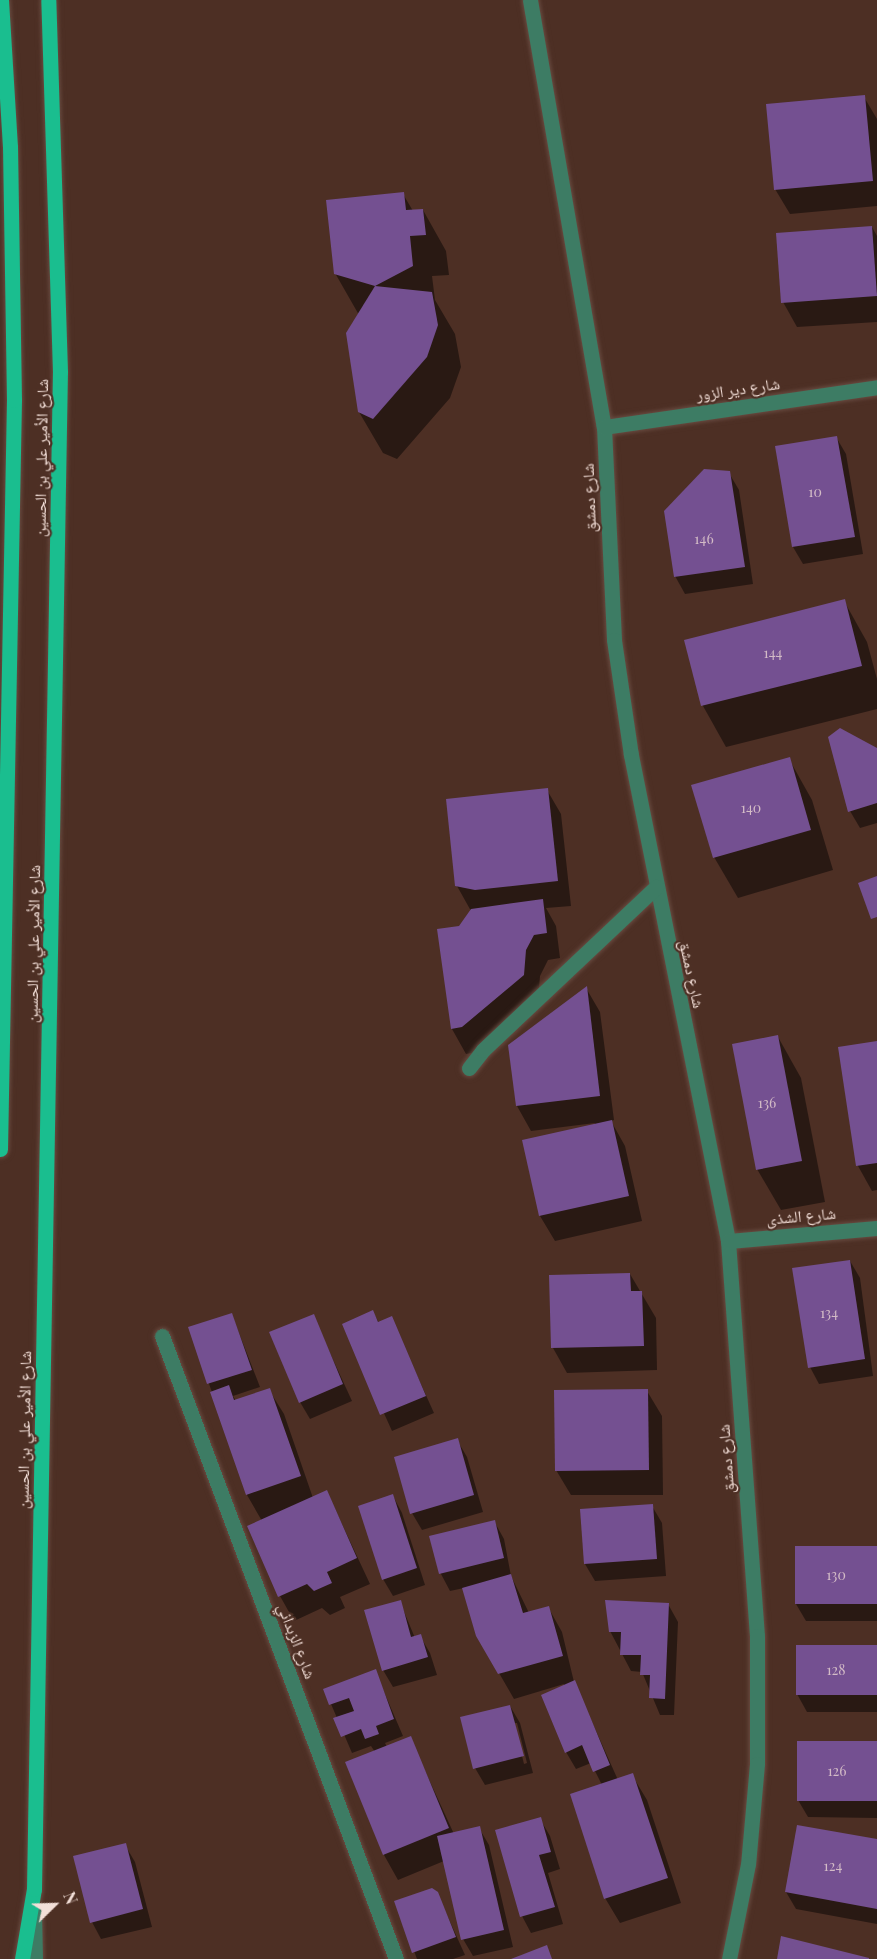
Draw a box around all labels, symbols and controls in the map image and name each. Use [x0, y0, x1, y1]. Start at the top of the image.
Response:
street label: شارع دير الزور [695, 374, 781, 404]
street label: شارع الأمير علي بن الحسين [30, 379, 52, 537]
street label: شارع دمشق [578, 463, 600, 533]
house number: 10 [808, 484, 822, 500]
house number: 146 [694, 531, 714, 547]
house number: 144 [763, 645, 783, 661]
house number: 140 [741, 800, 761, 816]
street label: شارع الأمير علي بن الحسين [22, 865, 44, 1023]
street label: شارع دمشق [675, 938, 709, 1010]
house number: 136 [758, 1095, 776, 1111]
street label: شارع الشذى [765, 1203, 837, 1229]
house number: 134 [820, 1305, 838, 1321]
street label: شارع الأمير علي بن الحسين [13, 1351, 35, 1509]
street label: شارع دمشق [714, 1424, 738, 1494]
house number: 130 [826, 1567, 846, 1583]
street label: شارع الزبداني [274, 1601, 320, 1681]
house number: 128 [826, 1662, 846, 1678]
house number: 126 [827, 1763, 847, 1779]
house number: 124 [824, 1858, 842, 1874]
north arrow [24, 1875, 84, 1935]
text: N [59, 1888, 83, 1907]

